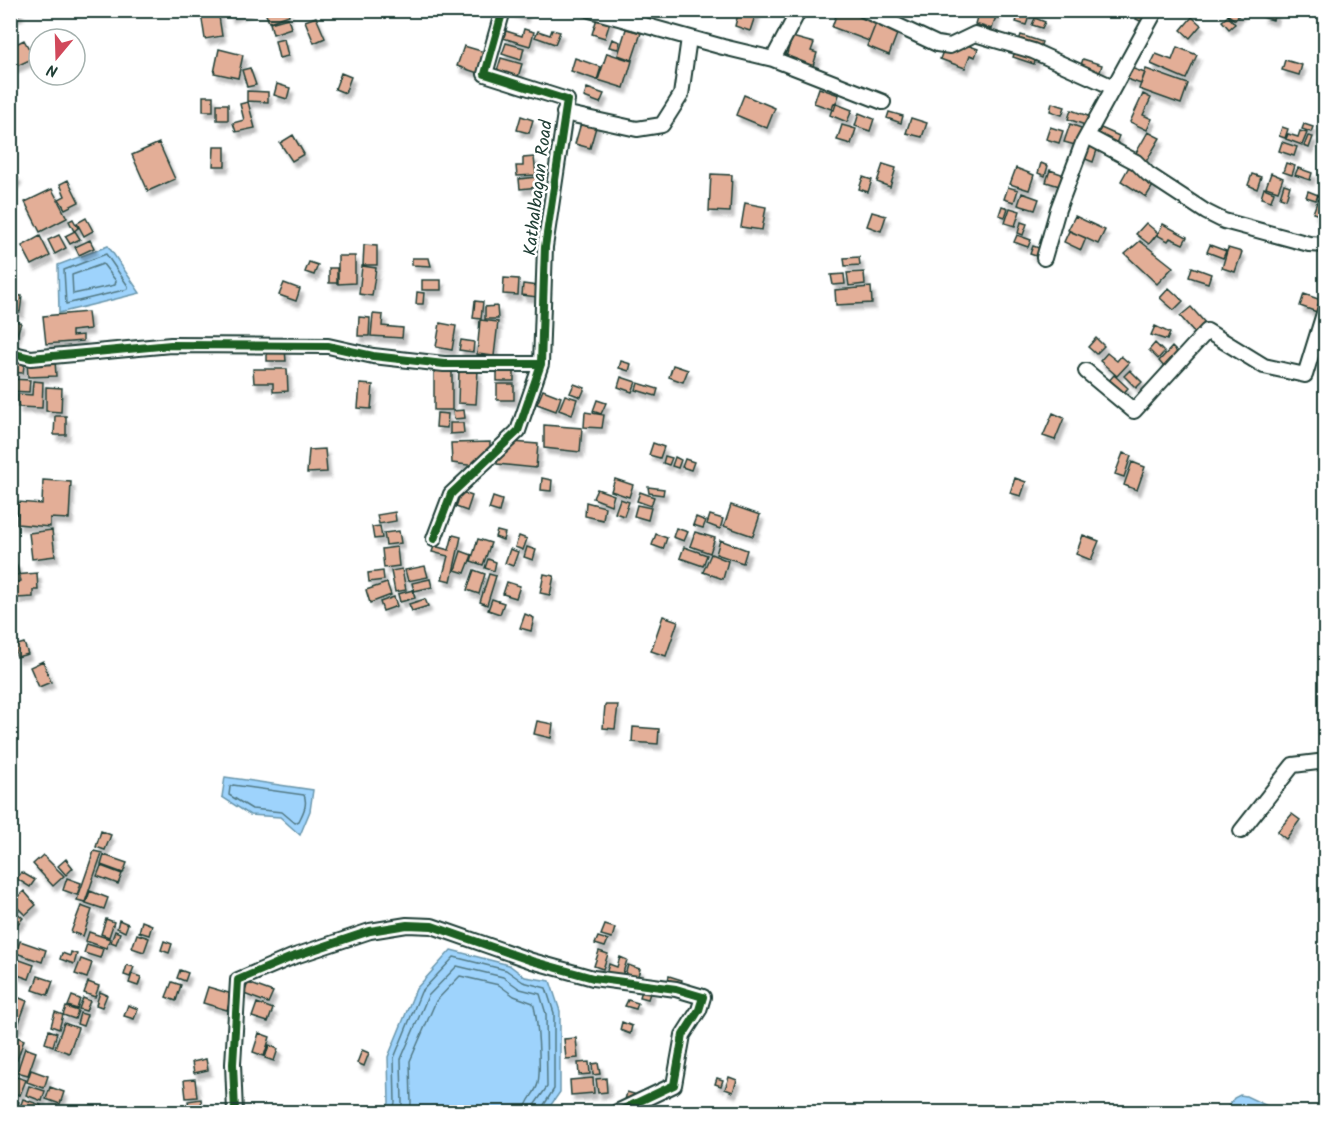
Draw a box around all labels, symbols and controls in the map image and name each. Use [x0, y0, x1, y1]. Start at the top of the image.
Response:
north arrow [27, 27, 87, 87]
text: N [44, 56, 61, 83]
street label: Kathalbagan Road [516, 118, 562, 257]

